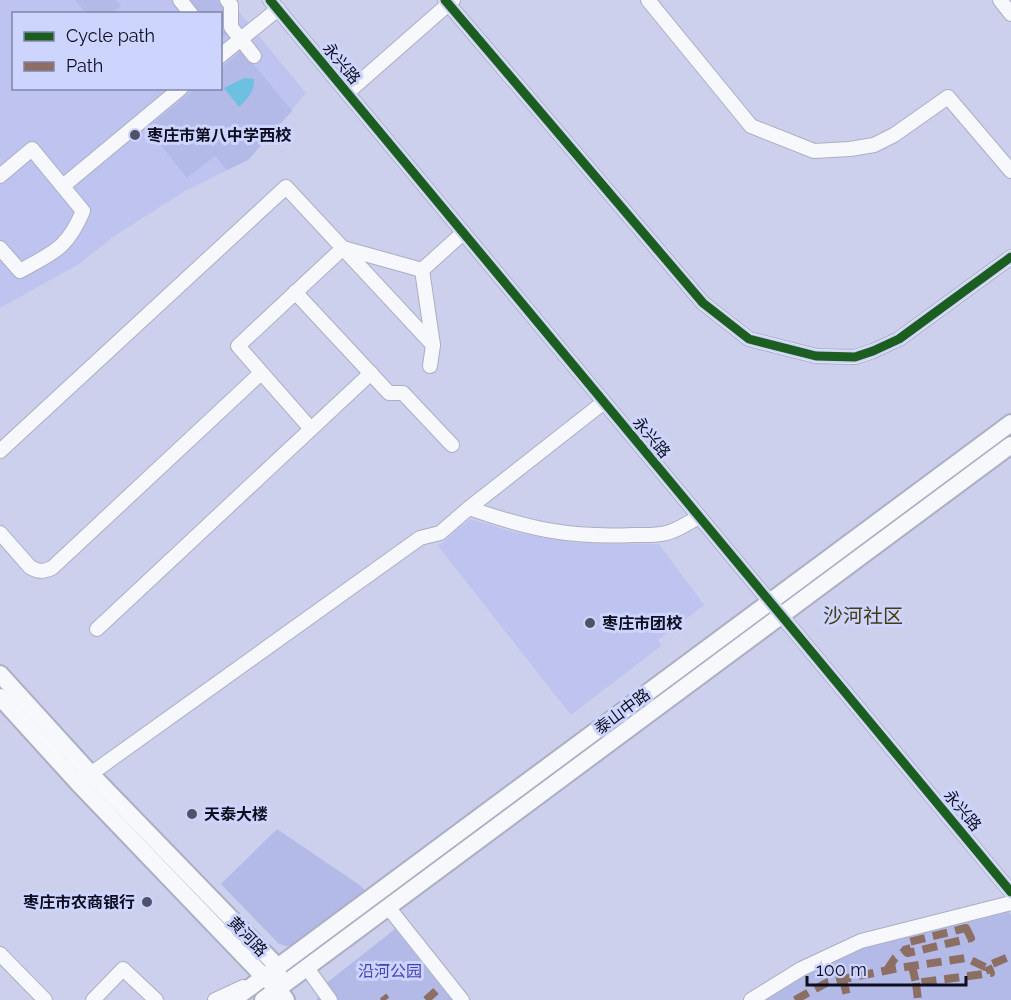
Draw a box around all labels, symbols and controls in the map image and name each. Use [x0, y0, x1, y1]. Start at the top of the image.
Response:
legend [12, 12, 222, 90]
text: Cycle path [66, 25, 155, 46]
street label: 永兴路 [319, 39, 364, 88]
text: Path [66, 55, 103, 76]
place label: 枣庄市第八中学西校 [147, 126, 292, 145]
marker: 枣庄市第八中学西校 [128, 128, 142, 142]
street label: 永兴路 [629, 413, 674, 462]
district label: 沙河社区 [823, 604, 903, 628]
place label: 枣庄市团校 [602, 614, 683, 633]
marker: 枣庄市团校 [583, 616, 597, 630]
street label: 泰山中路 [591, 685, 654, 738]
street label: 永兴路 [940, 786, 985, 835]
place label: 天泰大楼 [204, 805, 268, 824]
marker: 天泰大楼 [185, 807, 199, 821]
place label: 枣庄市农商银行 [23, 893, 135, 912]
marker: 枣庄市农商银行 [140, 895, 154, 909]
street label: 黄河路 [224, 912, 271, 960]
scale bar [807, 949, 966, 987]
text: 100 m [816, 959, 867, 980]
park label: 沿河公园 [358, 962, 422, 981]

